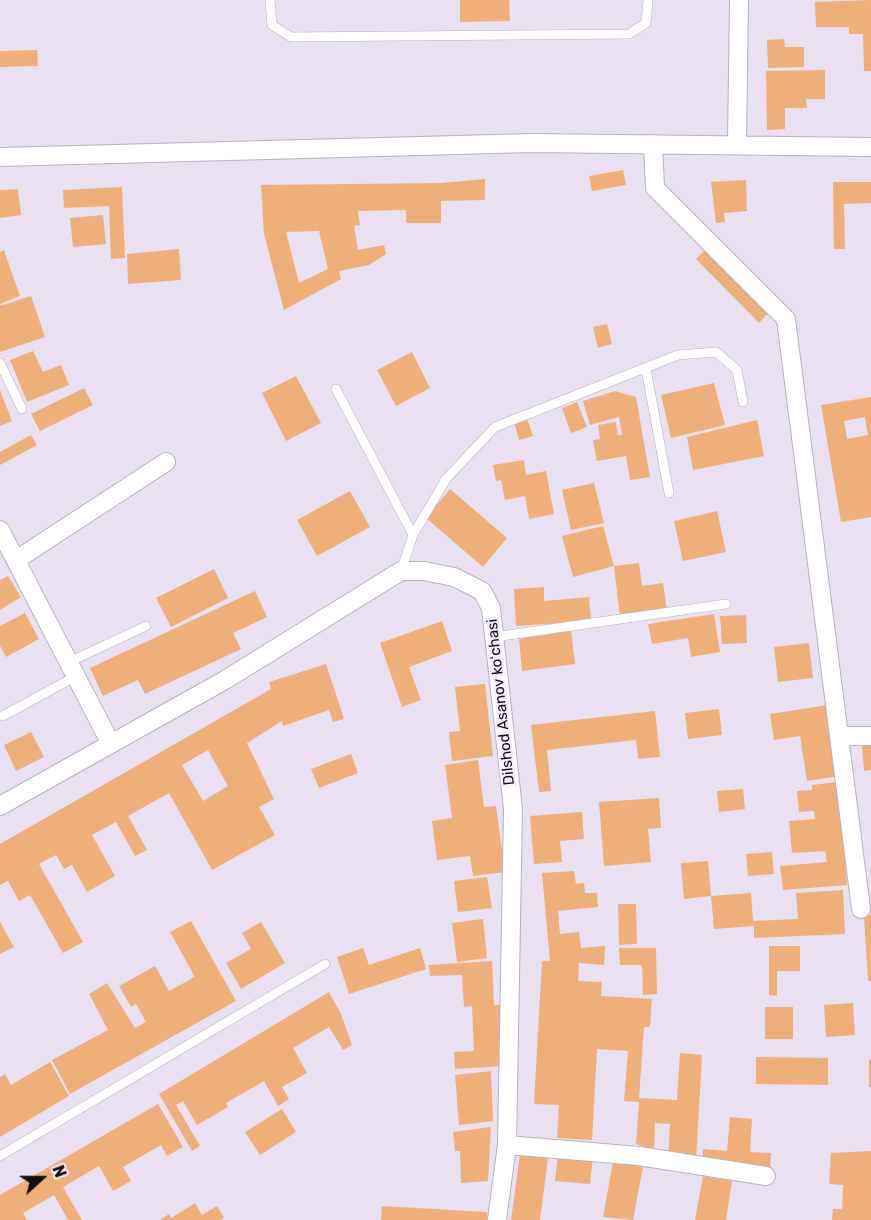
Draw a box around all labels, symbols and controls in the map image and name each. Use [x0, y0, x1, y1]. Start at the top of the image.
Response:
street label: Dilshod Asanov koʻchasi [483, 618, 519, 786]
north arrow [12, 1148, 72, 1208]
text: N [48, 1163, 70, 1180]

